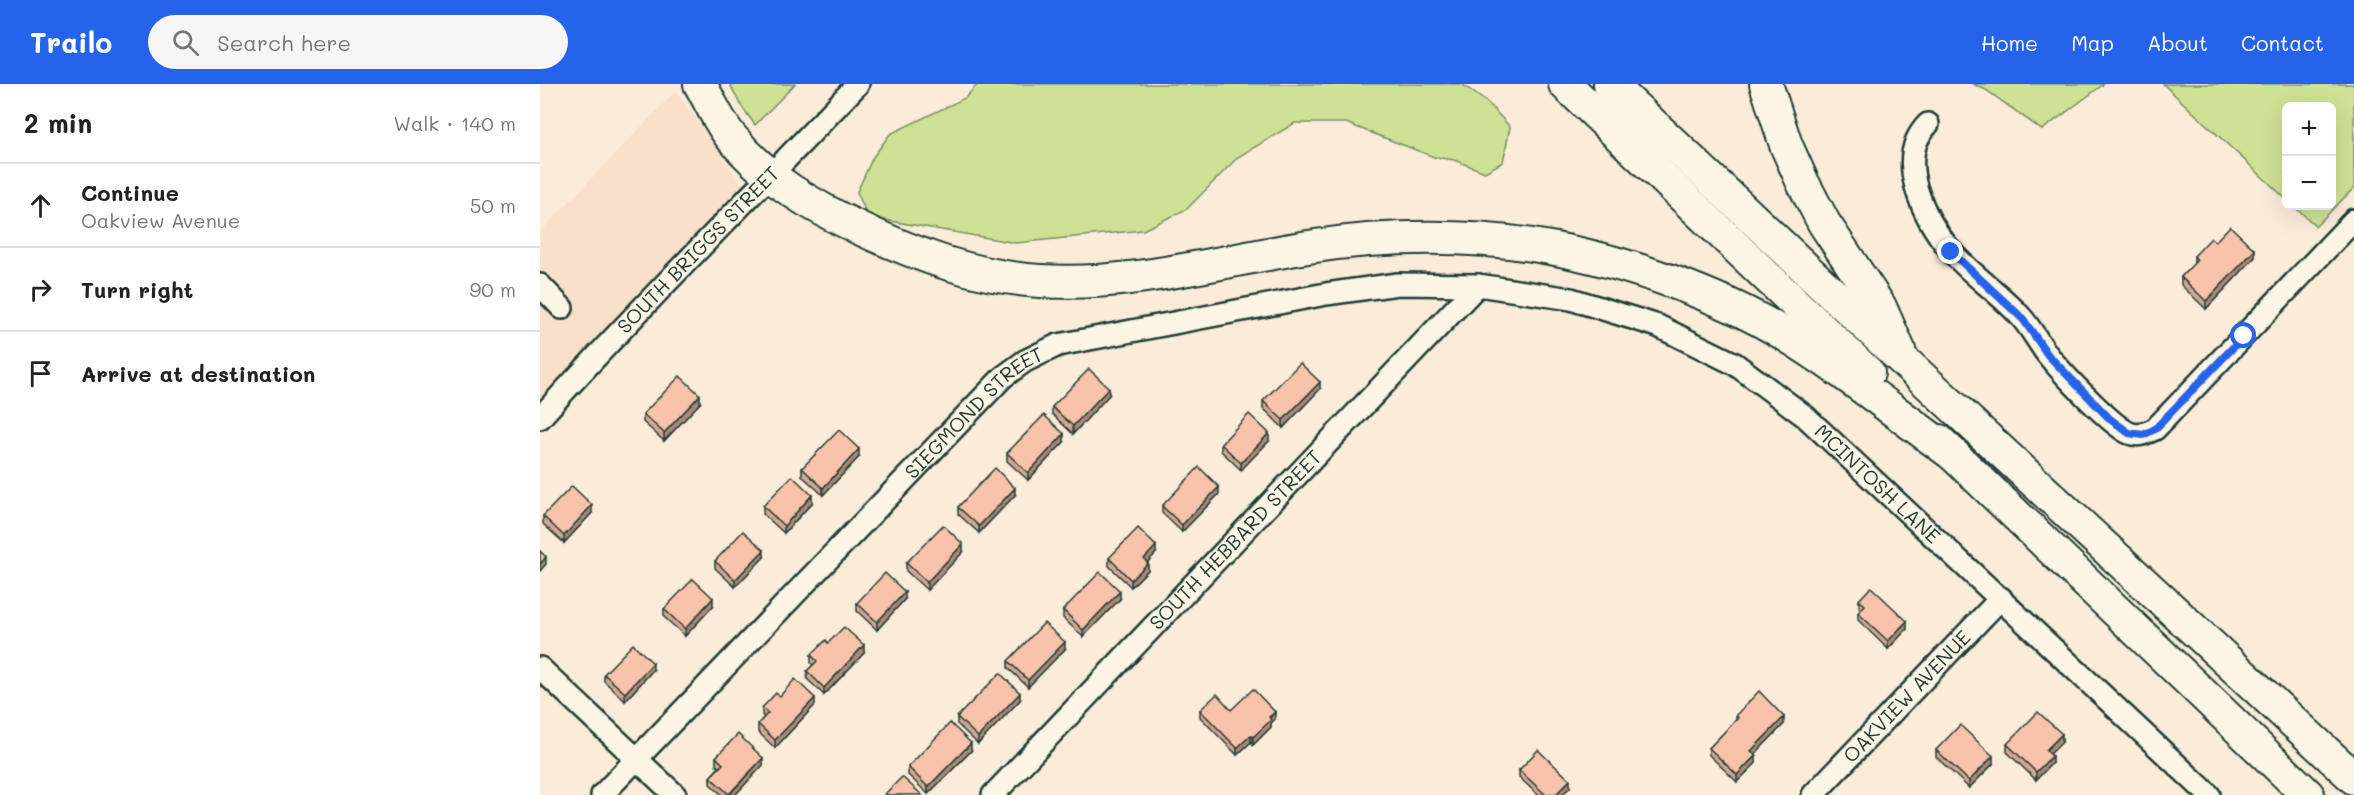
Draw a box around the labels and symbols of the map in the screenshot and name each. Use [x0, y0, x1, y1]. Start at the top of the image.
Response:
street label: SOUTH BRIGGS STREET [611, 160, 784, 338]
route end [1937, 238, 1963, 264]
route start [2230, 322, 2256, 348]
street label: SIEGMOND STREET [898, 340, 1047, 484]
street label: MCINTOSH LANE [1810, 418, 1946, 548]
street label: SOUTH HEBBARD STREET [1143, 444, 1327, 635]
street label: OAKVIEW AVENUE [1837, 624, 1976, 768]

